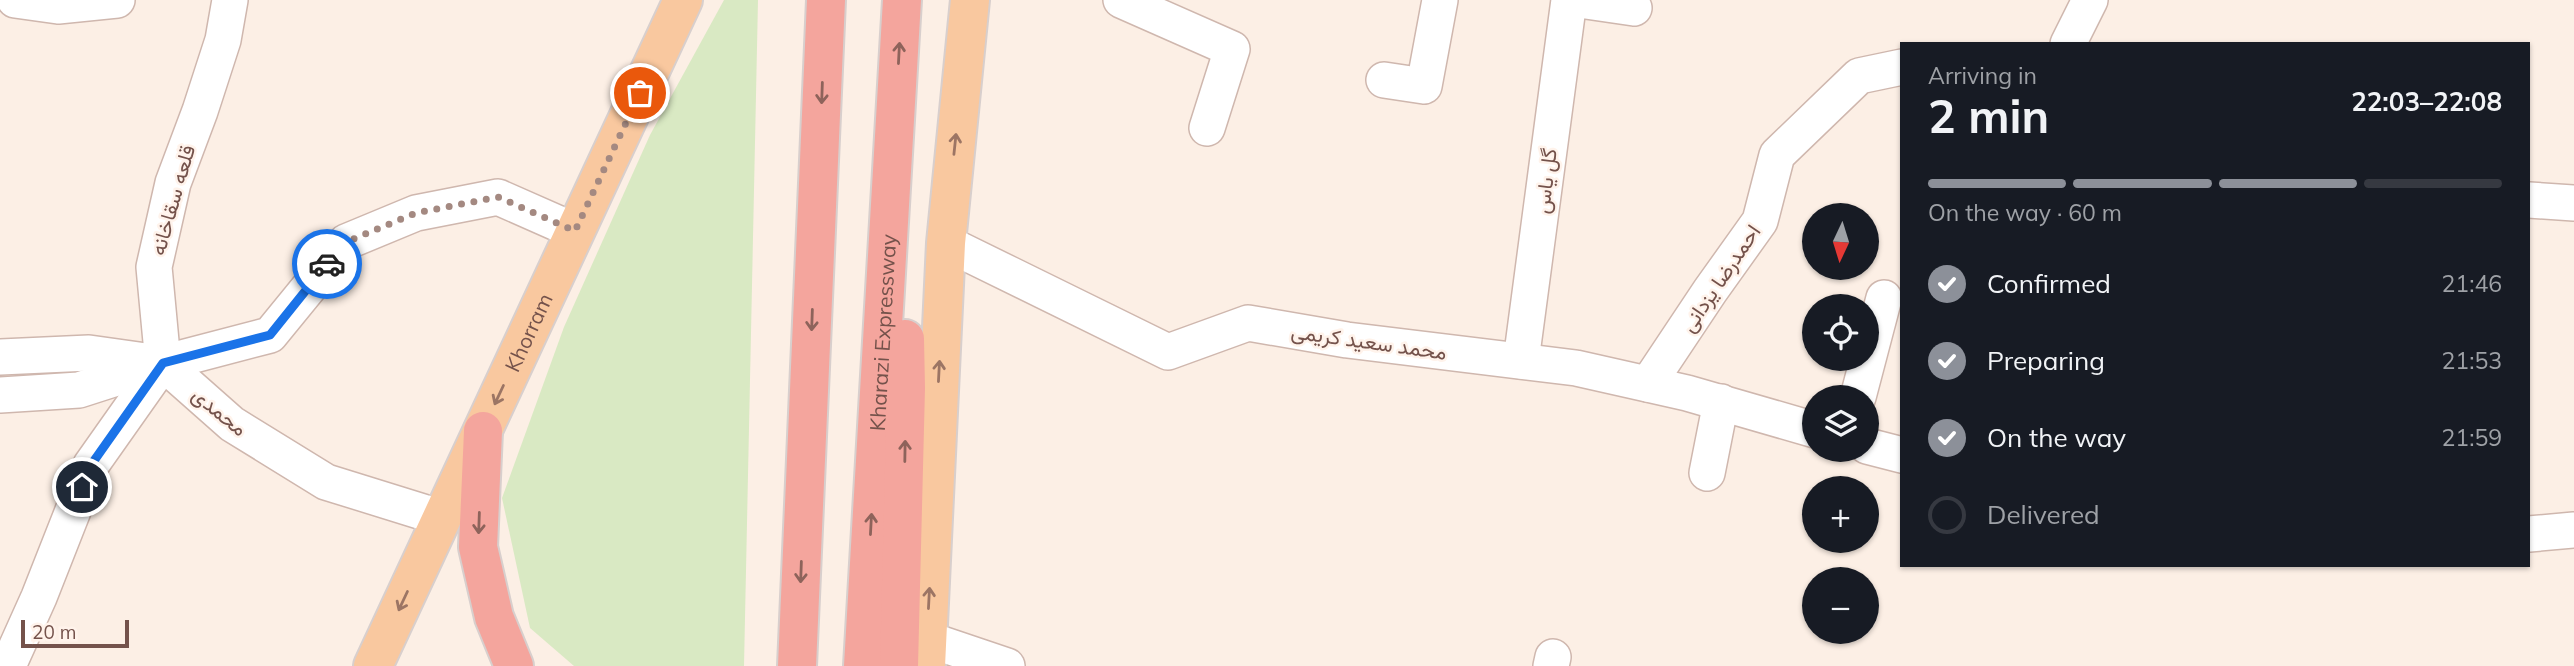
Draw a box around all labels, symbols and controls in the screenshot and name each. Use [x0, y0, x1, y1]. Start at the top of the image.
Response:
one-way arrow [893, 42, 906, 65]
text: Arriving in [1928, 61, 2037, 90]
pin [610, 63, 670, 123]
icon: bag [621, 74, 659, 112]
one-way arrow [815, 81, 828, 104]
text: 22:03–22:08 [2351, 85, 2502, 118]
text: 2 min [1928, 87, 2049, 145]
one-way arrow [949, 133, 962, 156]
street label: قلعه سقاخانه [144, 142, 200, 258]
street label: گل یاس [1528, 147, 1562, 215]
text: On the way · 60 m [1928, 198, 2122, 227]
north arrow [1802, 203, 1880, 280]
map controls [1802, 203, 1879, 644]
street label: احمدرضا یزدانی [1674, 219, 1766, 337]
courier [292, 229, 362, 299]
street label: Kharazi Expressway [864, 233, 901, 432]
icon: car [308, 245, 346, 283]
icon: check [1928, 265, 1966, 303]
text: Confirmed [1987, 267, 2111, 300]
text: 21:46 [2442, 269, 2502, 298]
street label: Khorram [499, 289, 558, 376]
button: locate [1802, 294, 1879, 371]
one-way arrow [806, 308, 819, 331]
street label: محمد سعید کریمی [1289, 317, 1449, 366]
icon: check [1928, 342, 1966, 380]
text: Preparing [1987, 344, 2105, 377]
text: 21:53 [2442, 346, 2502, 375]
one-way arrow [933, 359, 946, 382]
street label: محمدی [187, 381, 253, 441]
one-way arrow [492, 384, 505, 405]
button: layers [1802, 385, 1879, 462]
icon: check [1928, 419, 1966, 457]
text: On the way [1987, 421, 2126, 454]
text: 21:59 [2442, 423, 2502, 452]
one-way arrow [898, 440, 912, 463]
pin [52, 457, 112, 517]
icon: home [63, 468, 101, 506]
button: + [1802, 476, 1879, 553]
text: Delivered [1987, 498, 2100, 531]
one-way arrow [473, 511, 486, 534]
one-way arrow [865, 513, 878, 536]
one-way arrow [795, 560, 808, 583]
button: − [1802, 567, 1879, 644]
one-way arrow [922, 587, 935, 610]
one-way arrow [396, 590, 409, 612]
scale bar [21, 617, 130, 649]
text: 20 m [32, 620, 76, 644]

